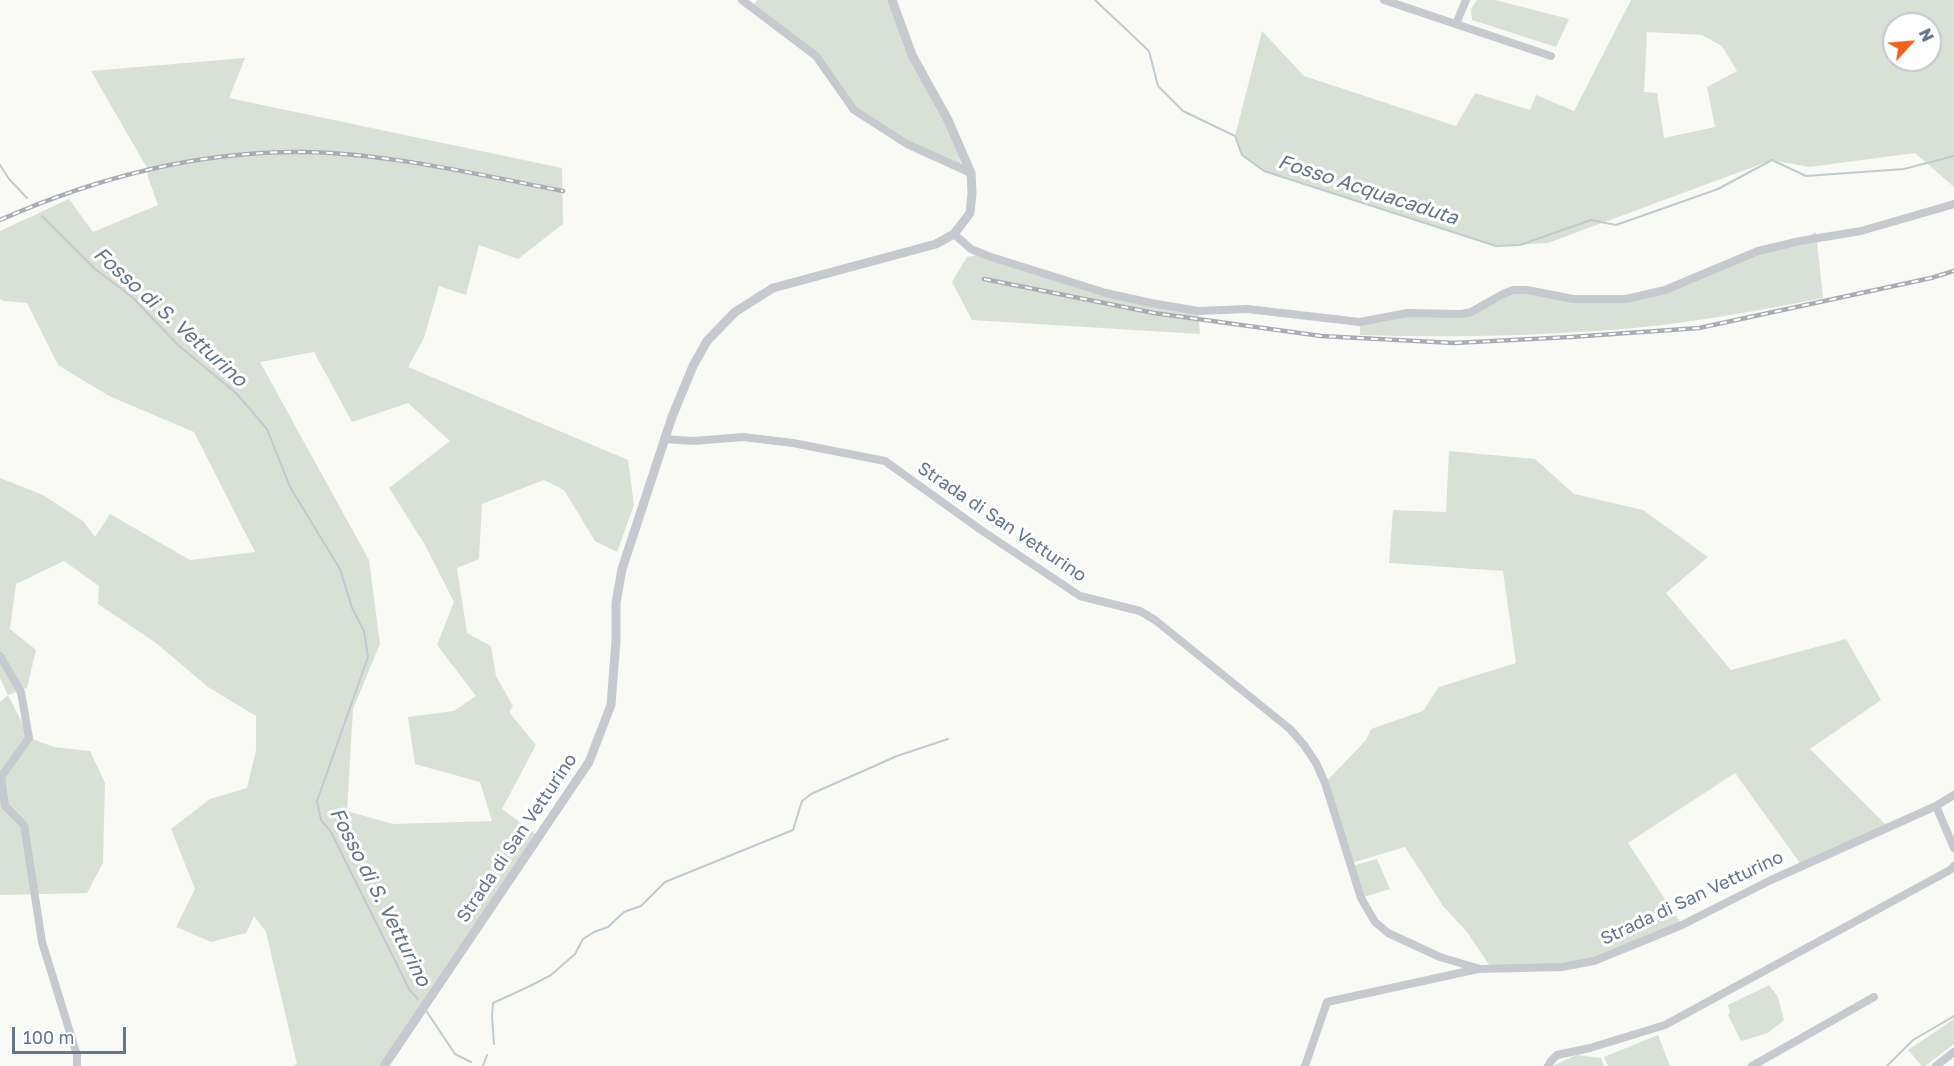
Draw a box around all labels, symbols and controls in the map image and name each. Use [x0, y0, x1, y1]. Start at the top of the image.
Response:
north arrow [1882, 12, 1942, 72]
text: N [1915, 25, 1938, 45]
water label: Fosso Acquacaduta [1275, 150, 1461, 230]
water label: Fosso di S. Vetturino [89, 242, 251, 392]
street label: Strada di San Vetturino [913, 457, 1091, 587]
street label: Strada di San Vetturino [452, 749, 582, 927]
water label: Fosso di S. Vetturino [325, 804, 435, 990]
street label: Strada di San Vetturino [1597, 846, 1787, 950]
scale bar [15, 1015, 129, 1053]
text: 100 m [23, 1026, 74, 1048]

